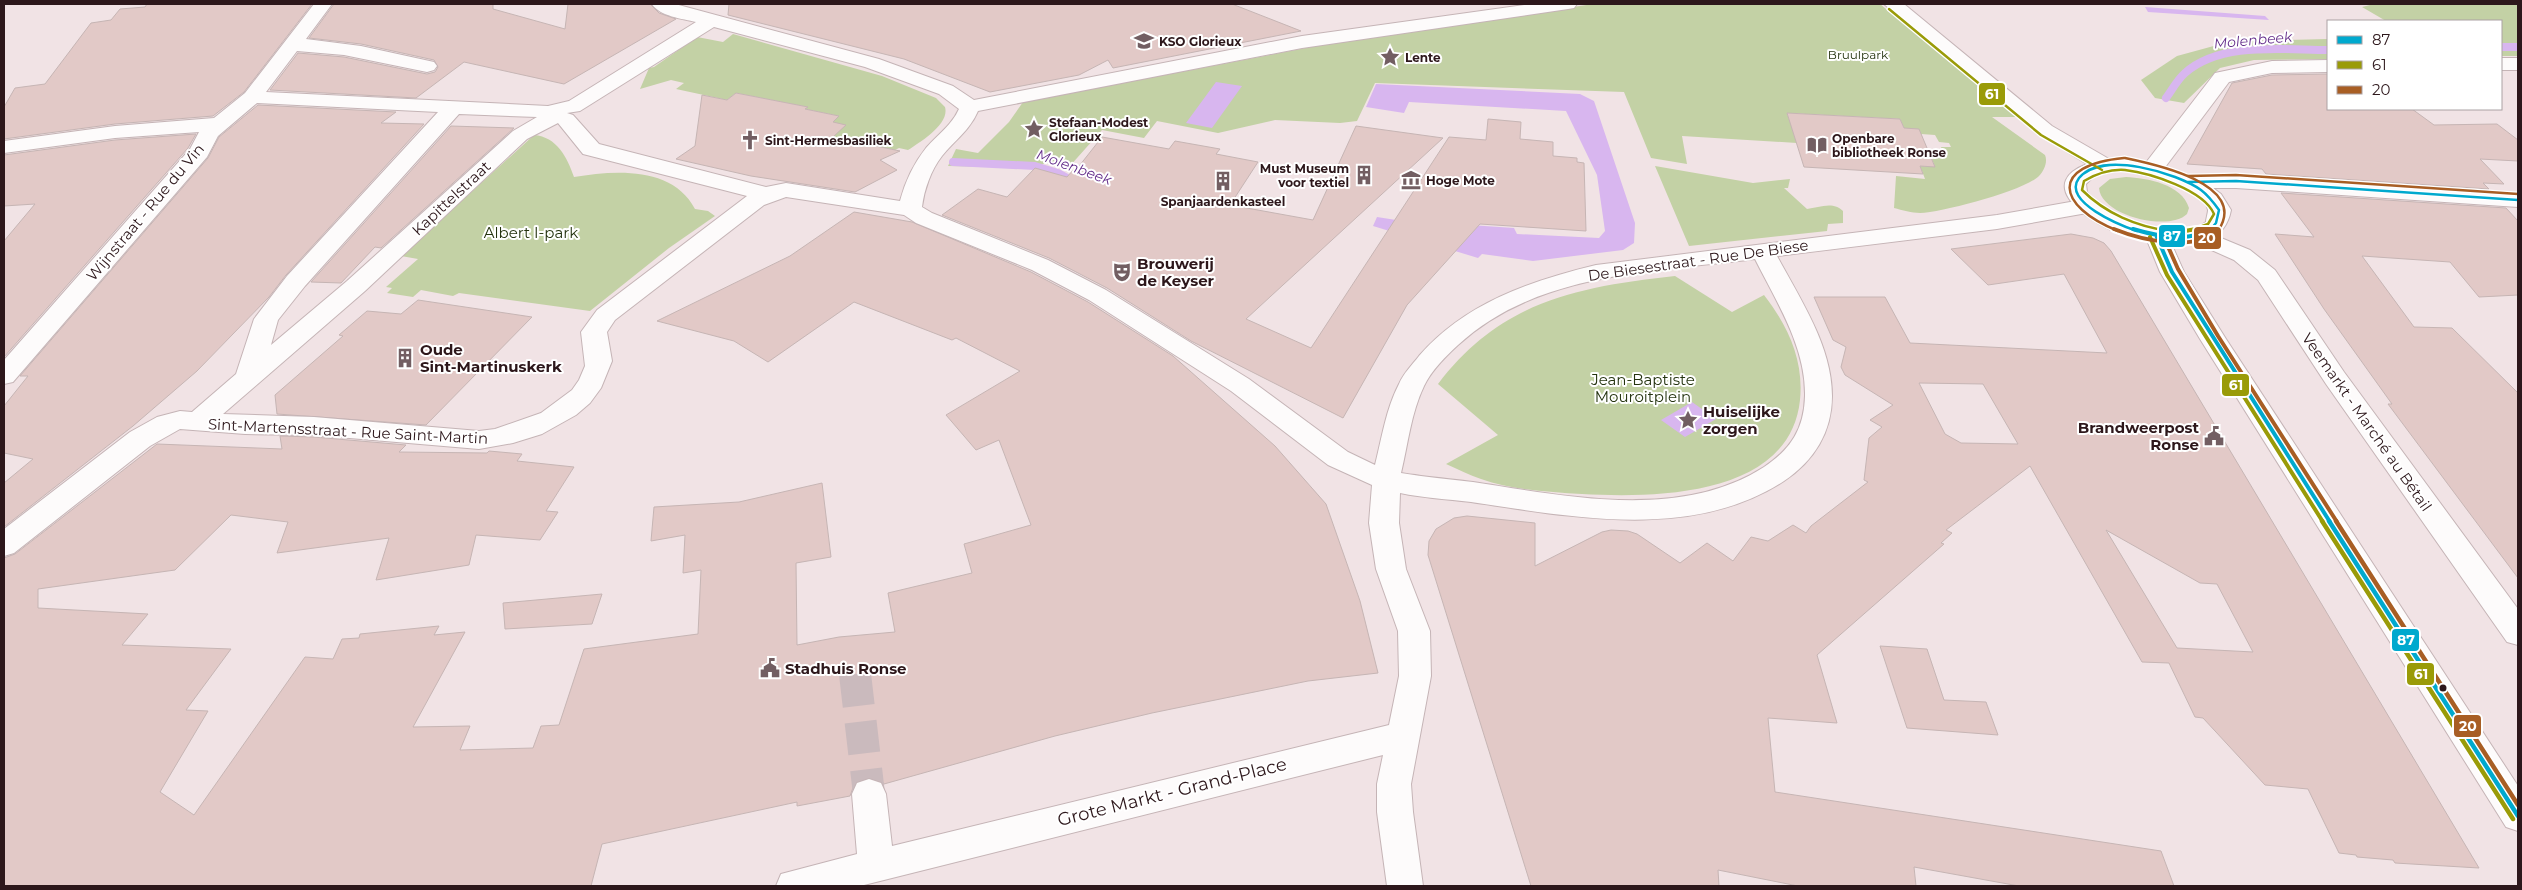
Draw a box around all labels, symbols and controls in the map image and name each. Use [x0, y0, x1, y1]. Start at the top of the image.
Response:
legend [2327, 20, 2502, 110]
water label: Molenbeek [2213, 28, 2294, 52]
school or university icon: KSO Glorieux [1133, 30, 1155, 52]
text: 87 [2372, 30, 2391, 49]
place label: KSO Glorieux [1159, 34, 1242, 49]
place icon: Lente [1379, 46, 1401, 68]
park label: Bruulpark [1828, 47, 1889, 62]
place label: Lente [1405, 50, 1441, 65]
text: 61 [2372, 55, 2387, 74]
text: 20 [2372, 80, 2390, 99]
line badge: 61 [1978, 82, 2006, 106]
text: 61 [1985, 85, 1999, 103]
place label: Stefaan-Modest Glorieux [1049, 115, 1149, 144]
place icon: Stefaan-Modest Glorieux [1023, 118, 1045, 140]
church icon: Sint-Hermesbasiliek [739, 129, 761, 151]
place label: Openbare bibliotheek Ronse [1832, 131, 1947, 160]
place label: Sint-Hermesbasiliek [765, 133, 892, 148]
library icon: Openbare bibliotheek Ronse [1806, 134, 1828, 156]
street label: Wijnstraat - Rue du Vin [82, 139, 208, 285]
water label: Molenbeek [1034, 145, 1115, 189]
street label: Kapittelstraat [408, 157, 494, 239]
place label: Must Museum voor textiel [1260, 161, 1349, 190]
building icon: Must Museum voor textiel [1353, 164, 1375, 186]
museum icon: Hoge Mote [1400, 169, 1422, 191]
building icon: Spanjaardenkasteel [1212, 170, 1234, 192]
place label: Hoge Mote [1426, 173, 1495, 188]
place label: Spanjaardenkasteel [1161, 194, 1285, 209]
park label: Albert I-park [484, 223, 578, 242]
line badge: 87 [2158, 224, 2186, 248]
line badge: 20 [2193, 226, 2222, 250]
text: 87 [2163, 227, 2181, 245]
text: 20 [2198, 229, 2216, 247]
street label: De Biesestraat - Rue De Biese [1587, 235, 1809, 285]
place label: Brouwerij de Keyser [1137, 254, 1215, 290]
theatre icon: Brouwerij de Keyser [1111, 261, 1133, 283]
street label: Veemarkt - Marché au Bétail [2298, 329, 2436, 515]
place label: Oude Sint-Martinuskerk [420, 340, 562, 376]
building icon: Oude Sint-Martinuskerk [394, 347, 416, 369]
park label: Jean-Baptiste Mouroitplein [1590, 370, 1695, 406]
line badge: 61 [2221, 373, 2250, 397]
text: 61 [2229, 376, 2243, 394]
place label: Huiselijke zorgen [1703, 402, 1780, 438]
place icon: Huiselijke zorgen [1677, 409, 1699, 431]
street label: Sint-Martensstraat - Rue Saint-Martin [207, 414, 489, 448]
place label: Brandweerpost Ronse [2078, 418, 2199, 454]
public building icon: Brandweerpost Ronse [2203, 425, 2225, 447]
line badge: 87 [2391, 628, 2420, 652]
text: 87 [2397, 631, 2415, 649]
public building icon: Stadhuis Ronse [759, 657, 781, 679]
place label: Stadhuis Ronse [785, 659, 907, 678]
line badge: 61 [2406, 662, 2435, 686]
text: 61 [2414, 665, 2428, 683]
unlabelled marker [2438, 683, 2448, 693]
line badge: 20 [2453, 714, 2482, 738]
text: 20 [2459, 717, 2477, 735]
street label: Grote Markt - Grand-Place [1055, 753, 1289, 831]

